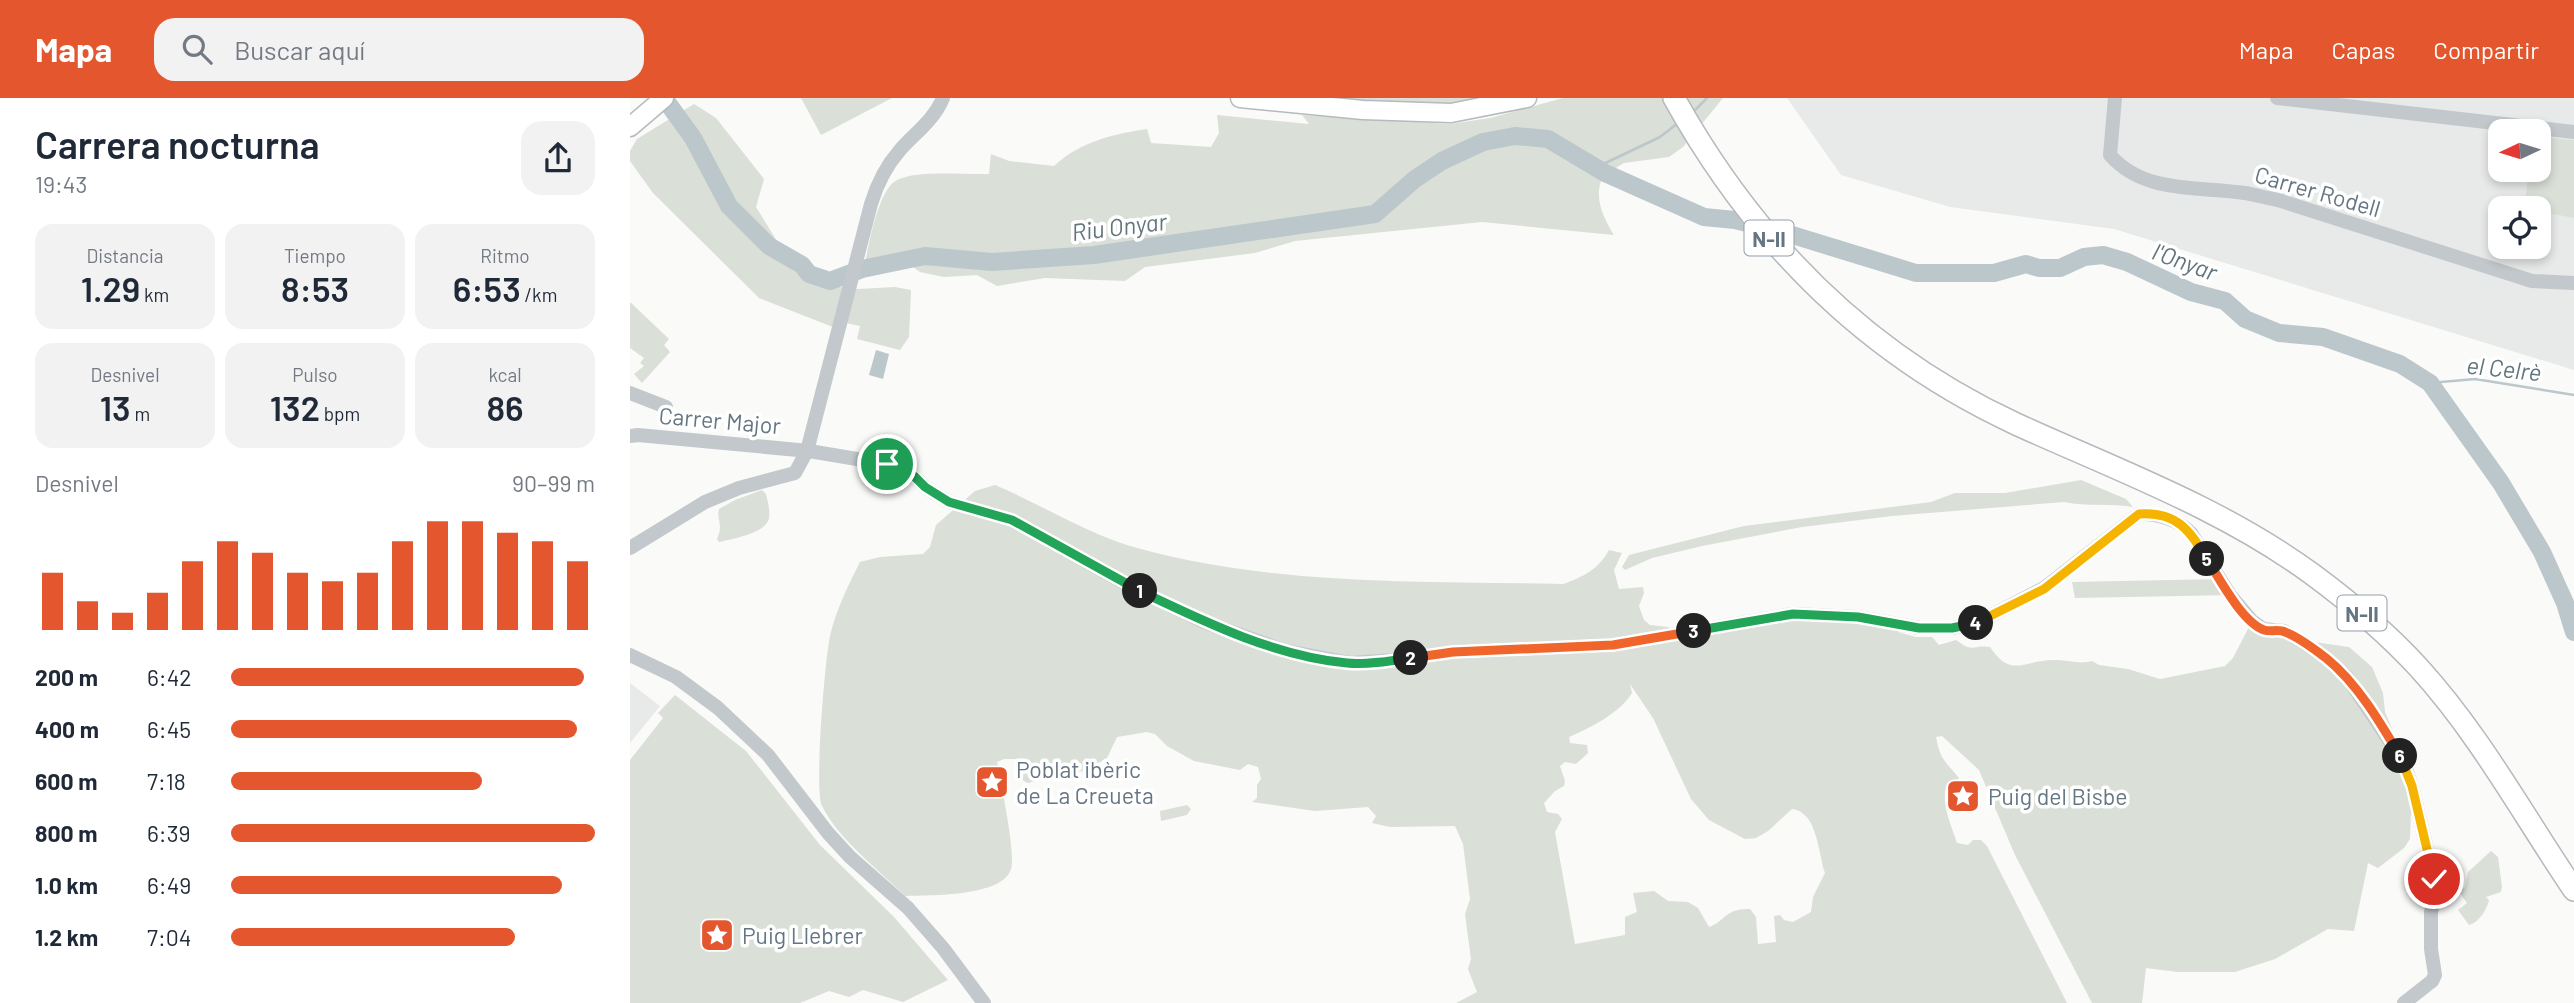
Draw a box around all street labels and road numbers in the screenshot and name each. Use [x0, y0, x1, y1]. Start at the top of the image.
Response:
street label: Carrer Rodell [2252, 160, 2384, 222]
road number: N-II [1744, 220, 1794, 256]
street label: Carrer Major [658, 401, 783, 439]
road number: N-II [2338, 596, 2386, 630]

